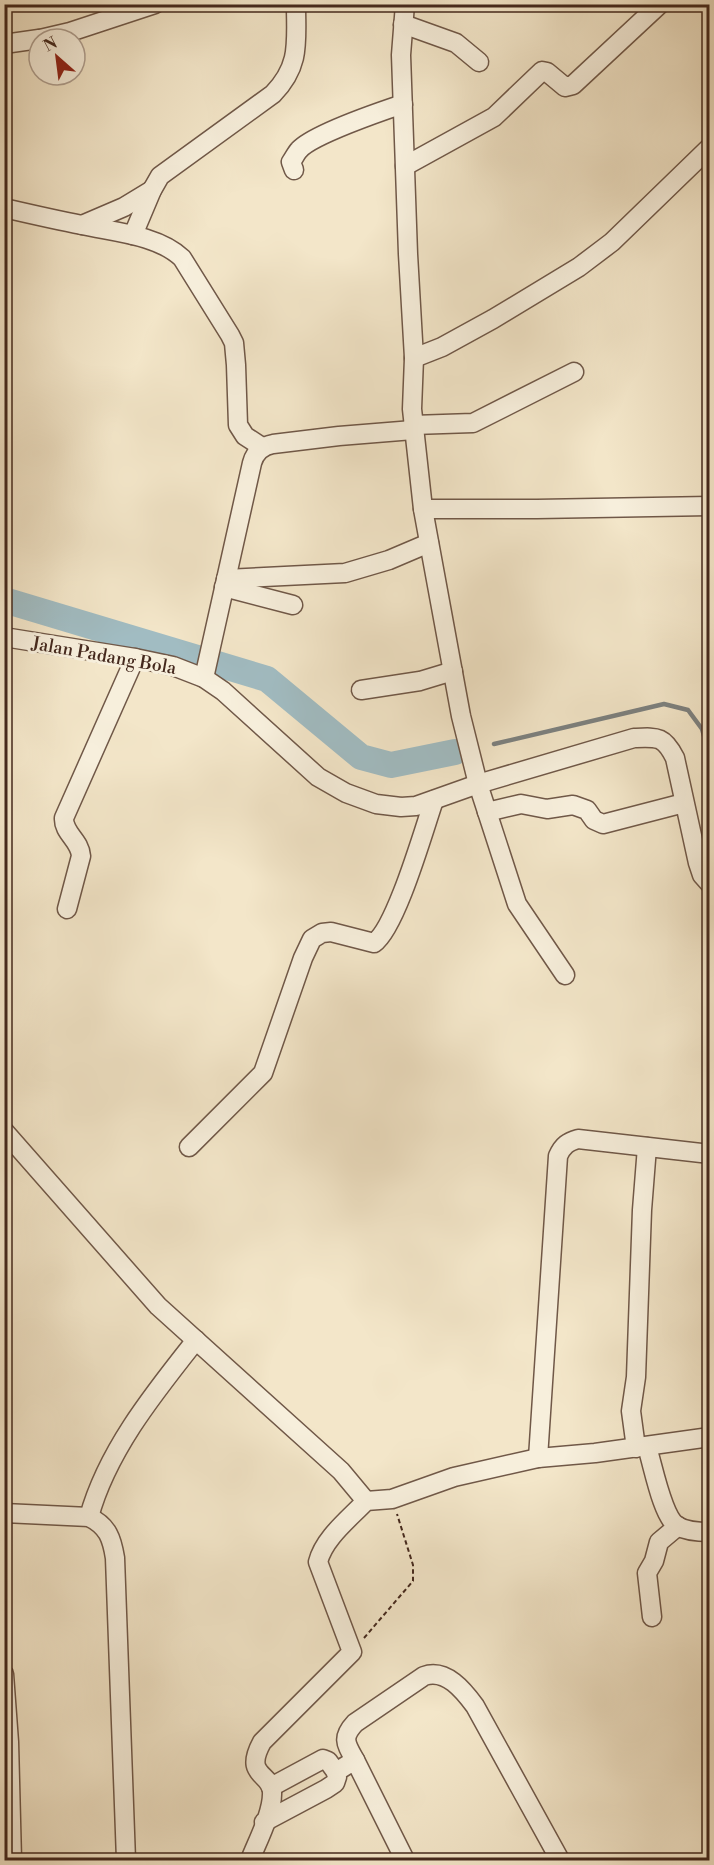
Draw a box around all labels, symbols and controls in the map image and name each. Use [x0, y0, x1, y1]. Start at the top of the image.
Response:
north arrow [27, 27, 87, 87]
text: N [40, 33, 61, 56]
street label: Jalan Padang Bola [29, 632, 179, 680]

